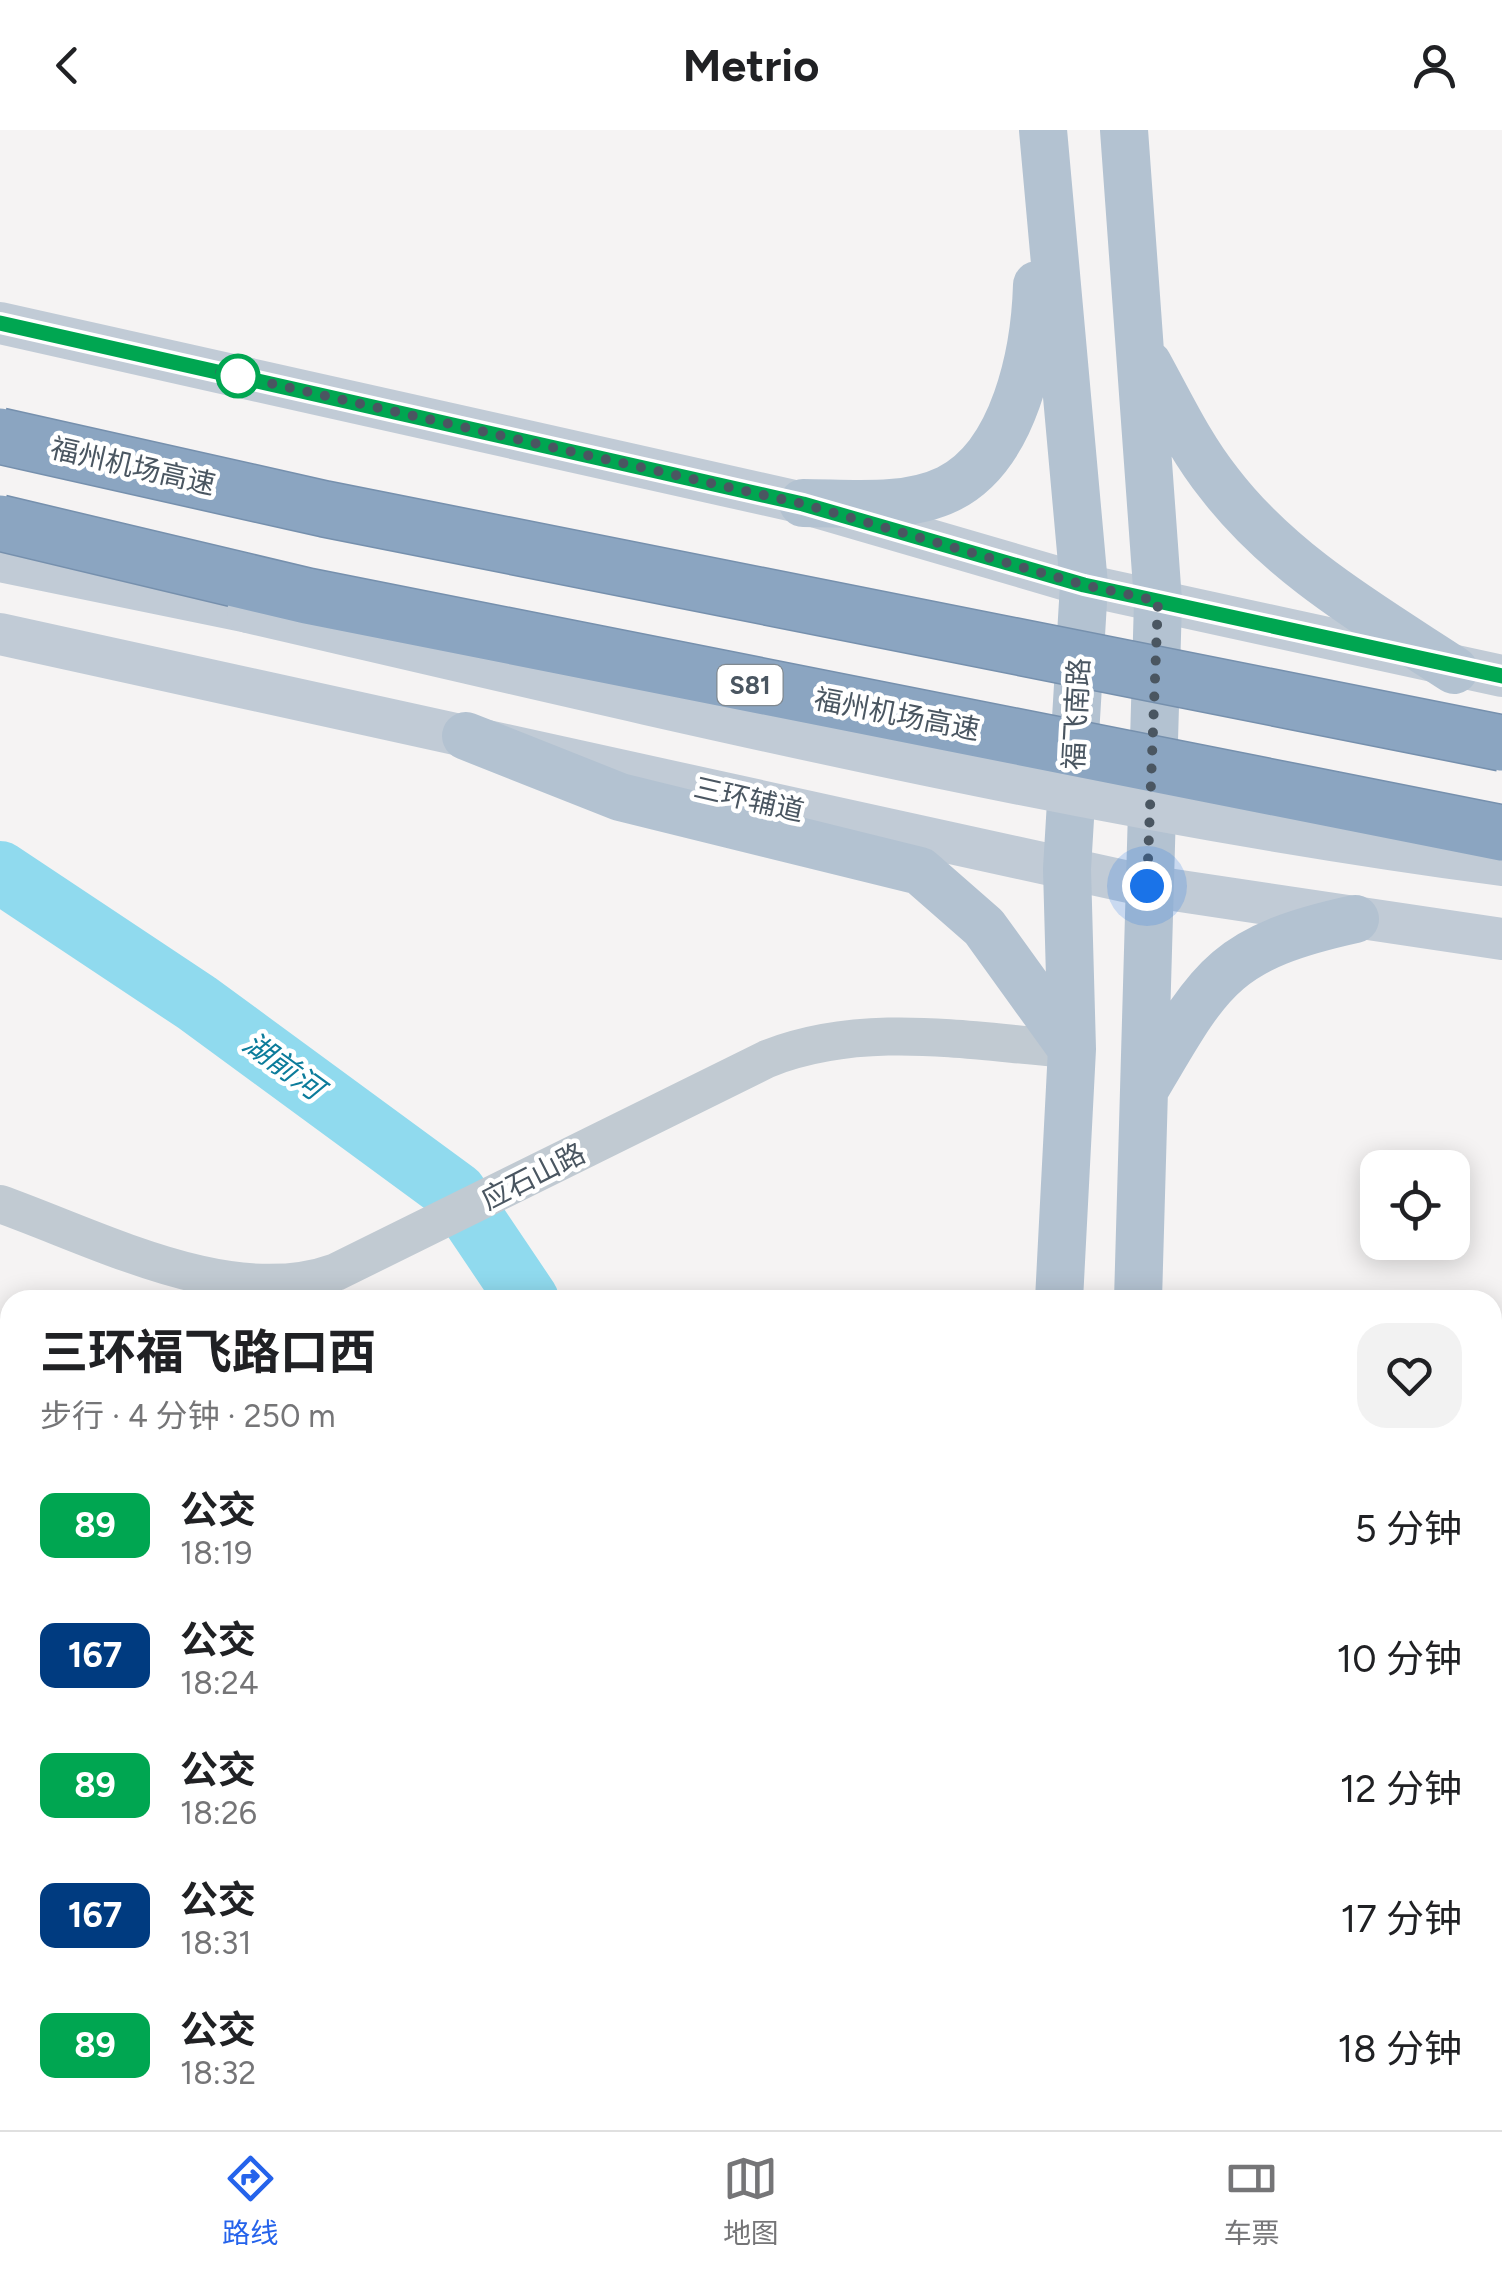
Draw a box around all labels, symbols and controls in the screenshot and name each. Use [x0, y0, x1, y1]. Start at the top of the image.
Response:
icon: back [40, 38, 95, 93]
text: Metrio [683, 38, 819, 92]
icon: person [1407, 38, 1462, 93]
unlabelled marker [217, 355, 259, 397]
street label: 福州机场高速 [47, 431, 219, 501]
street label: 福飞南路 [1056, 657, 1096, 771]
road number: S81 [718, 665, 782, 705]
street label: 福州机场高速 [811, 681, 983, 747]
street label: 三环辅道 [691, 770, 807, 828]
your location [1122, 861, 1172, 911]
water label: 湖前河 [236, 1024, 335, 1110]
street label: 应石山路 [475, 1135, 591, 1217]
map controls [1360, 1150, 1470, 1260]
button: locate [1360, 1150, 1470, 1260]
text: 三环福飞路口西 [40, 1323, 376, 1381]
button: heart [1357, 1323, 1462, 1428]
text: 步行 · 4 分钟 · 250 m [40, 1397, 336, 1435]
text: 公交 [180, 1487, 256, 1533]
text: 89 [74, 1504, 116, 1546]
text: 5 分钟 [1355, 1506, 1462, 1552]
text: 18:19 [180, 1534, 252, 1572]
text: 公交 [180, 1617, 256, 1663]
text: 167 [68, 1634, 122, 1676]
text: 10 分钟 [1337, 1636, 1462, 1682]
text: 18:24 [180, 1664, 259, 1702]
text: 公交 [180, 1747, 256, 1793]
text: 89 [74, 1764, 116, 1806]
text: 12 分钟 [1340, 1766, 1462, 1812]
text: 18:26 [180, 1794, 257, 1832]
text: 公交 [180, 1877, 256, 1923]
text: 167 [68, 1894, 122, 1936]
text: 17 分钟 [1341, 1896, 1462, 1942]
text: 18:31 [180, 1924, 252, 1962]
text: 公交 [180, 2007, 256, 2053]
text: 89 [74, 2024, 116, 2066]
text: 18 分钟 [1338, 2026, 1462, 2072]
text: 18:32 [180, 2054, 256, 2092]
tab: 路线 [222, 2151, 278, 2251]
tab: 地图 [723, 2151, 779, 2251]
tab: 车票 [1224, 2151, 1280, 2251]

